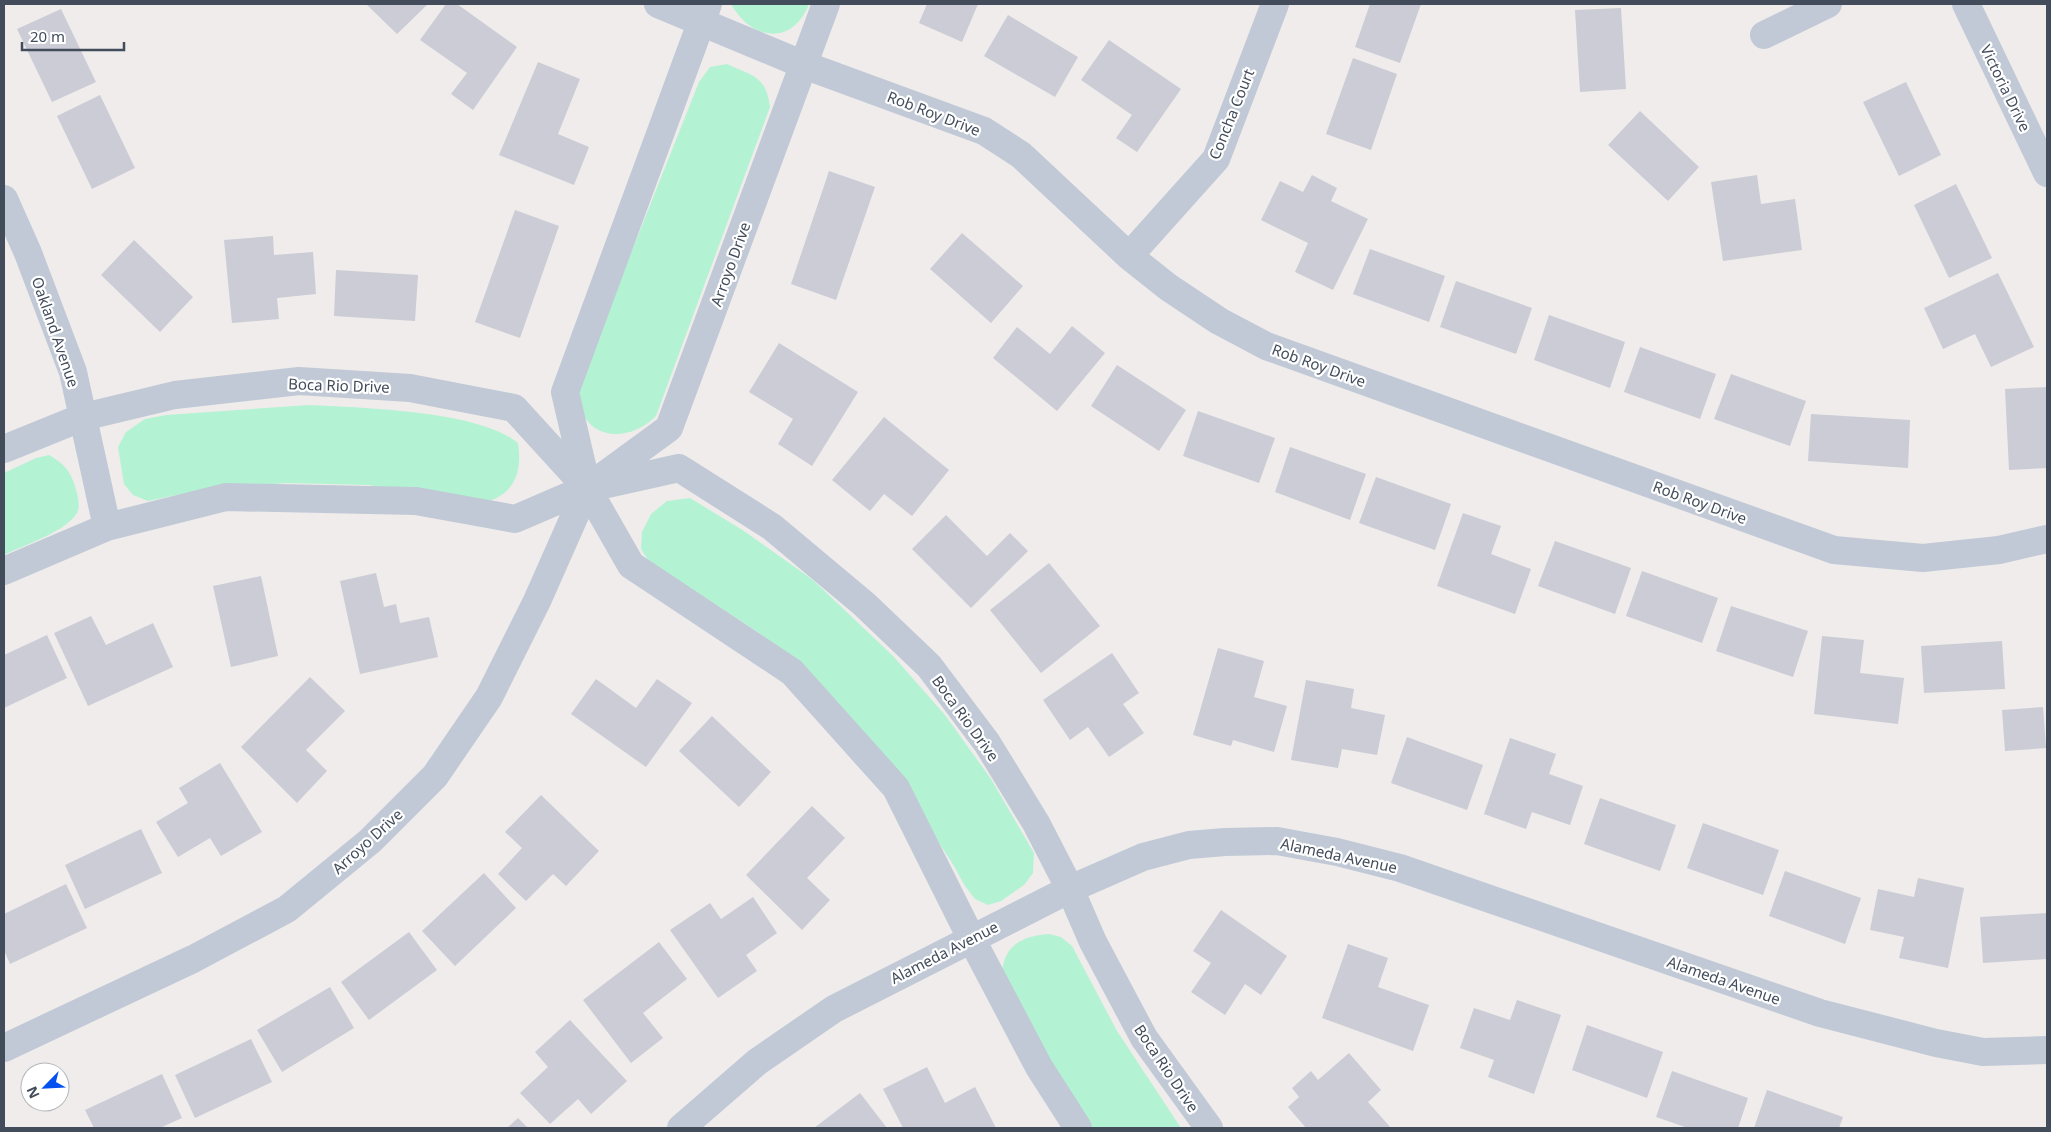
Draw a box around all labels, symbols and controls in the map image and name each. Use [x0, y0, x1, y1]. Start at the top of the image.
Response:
scale bar [22, 20, 125, 52]
text: 20 m [30, 26, 65, 46]
street label: Victoria Drive [1976, 41, 2036, 135]
street label: Concha Court [1204, 65, 1258, 162]
street label: Rob Roy Drive [885, 86, 983, 140]
street label: Arroyo Drive [706, 219, 754, 309]
street label: Oakland Avenue [28, 274, 84, 390]
street label: Rob Roy Drive [1269, 339, 1369, 391]
street label: Boca Rio Drive [288, 373, 390, 397]
street label: Rob Roy Drive [1650, 476, 1750, 528]
street label: Boca Rio Drive [928, 671, 1004, 765]
street label: Arroyo Drive [328, 804, 406, 878]
street label: Alameda Avenue [1279, 833, 1399, 877]
street label: Alameda Avenue [887, 916, 1001, 988]
street label: Alameda Avenue [1665, 951, 1783, 1009]
street label: Boca Rio Drive [1130, 1020, 1204, 1116]
north arrow [20, 1062, 70, 1112]
text: N [22, 1083, 44, 1102]

